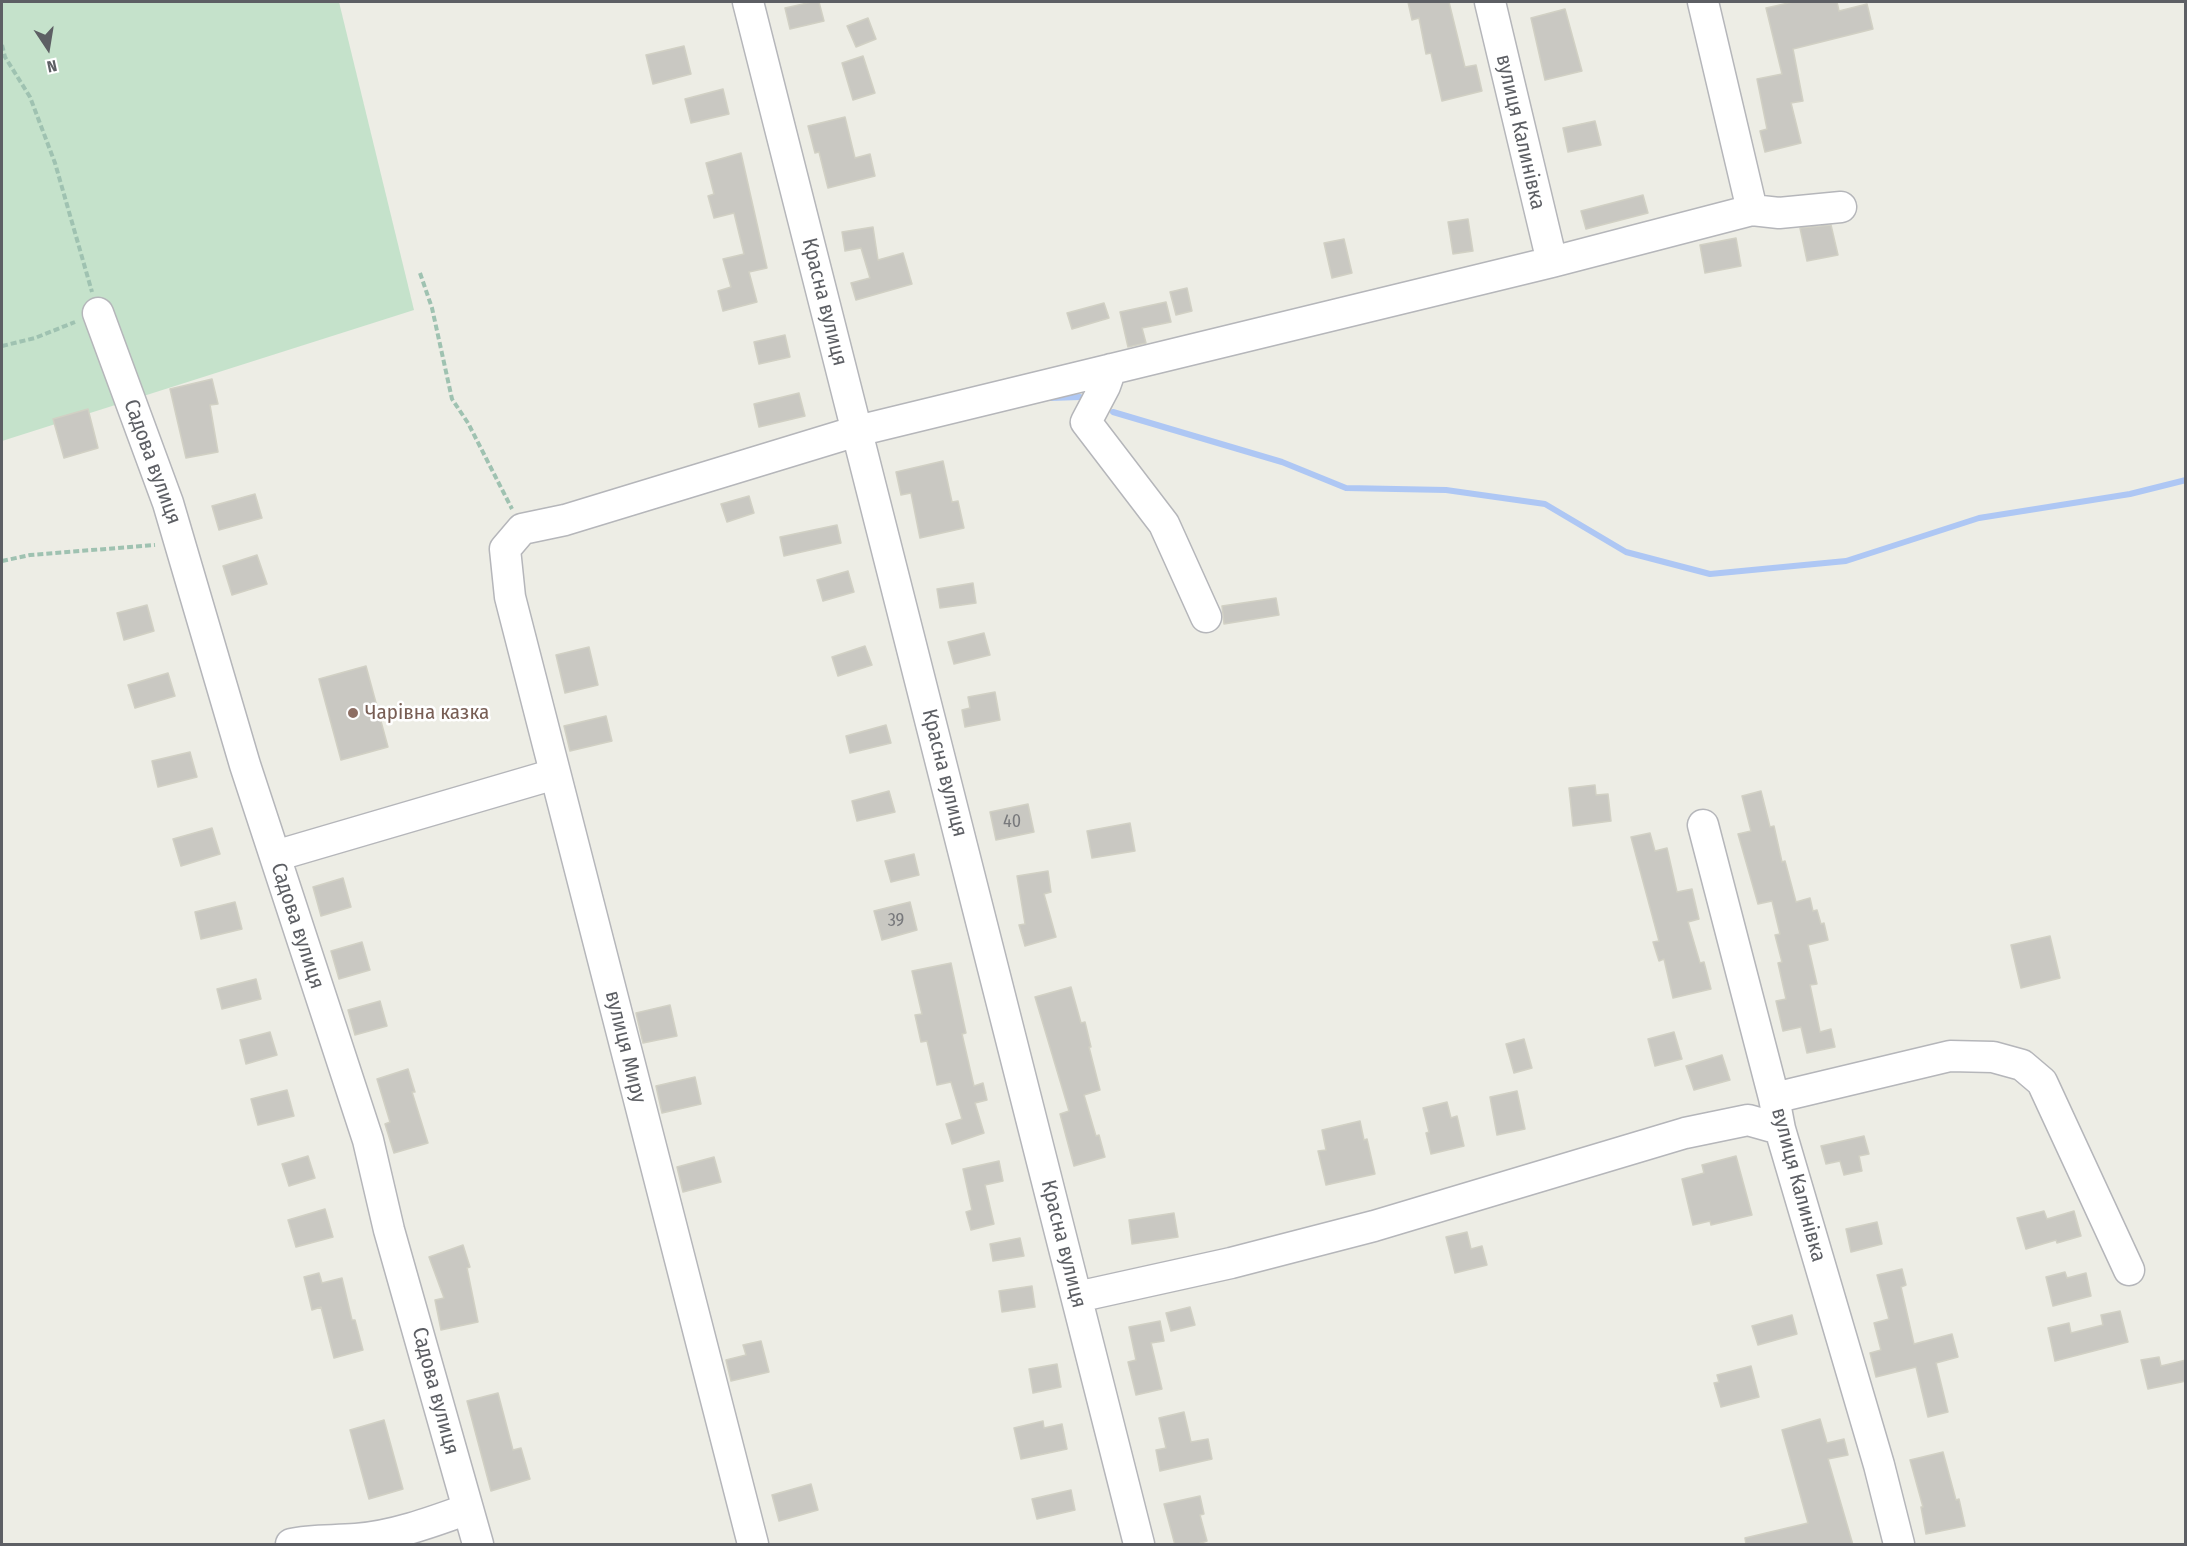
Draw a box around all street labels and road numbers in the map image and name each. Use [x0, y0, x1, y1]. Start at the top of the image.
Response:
street label: вулиця Калинівка [1490, 52, 1550, 212]
street label: Красна вулиця [796, 235, 852, 369]
street label: Садова вулиця [118, 396, 186, 528]
street label: Красна вулиця [916, 706, 972, 840]
street label: Садова вулиця [265, 860, 329, 992]
street label: вулиця Миру [599, 988, 651, 1106]
street label: вулиця Калинівка [1765, 1105, 1831, 1265]
street label: Красна вулиця [1035, 1177, 1091, 1311]
street label: Садова вулиця [406, 1325, 464, 1457]

